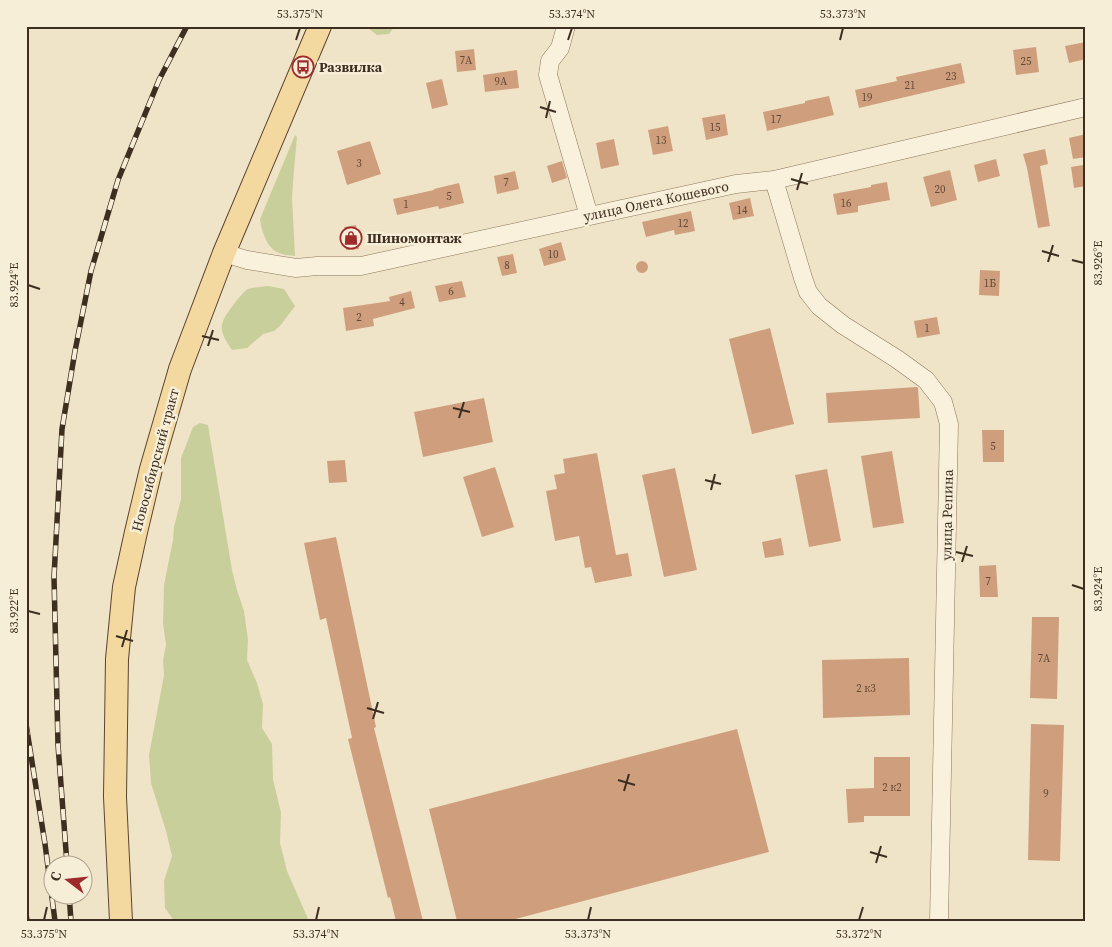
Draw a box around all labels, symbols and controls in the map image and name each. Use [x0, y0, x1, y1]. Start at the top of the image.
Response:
text: 53.375°N [277, 6, 323, 22]
text: 53.374°N [549, 6, 595, 22]
text: 53.373°N [820, 6, 866, 22]
house number: 7А [460, 53, 473, 68]
house number: 25 [1021, 54, 1032, 69]
bus stop icon: Развилка [291, 55, 315, 79]
place label: Развилка [319, 57, 383, 77]
house number: 23 [946, 69, 957, 84]
house number: 9А [495, 74, 508, 89]
house number: 21 [905, 78, 916, 93]
house number: 19 [862, 90, 873, 105]
house number: 17 [771, 112, 782, 127]
house number: 15 [710, 120, 721, 135]
house number: 13 [656, 133, 667, 148]
house number: 3 [356, 156, 362, 171]
house number: 7 [503, 175, 509, 190]
street label: улица Олега Кошевого [581, 176, 731, 226]
house number: 20 [935, 182, 946, 197]
house number: 5 [446, 189, 452, 204]
house number: 16 [841, 196, 852, 211]
house number: 1 [403, 197, 409, 212]
house number: 14 [737, 203, 748, 218]
house number: 12 [678, 216, 689, 231]
shop icon: Шиномонтаж [339, 226, 363, 250]
place label: Шиномонтаж [367, 228, 462, 248]
text: 83.926°E [1090, 241, 1106, 285]
house number: 10 [548, 247, 559, 262]
house number: 8 [504, 258, 510, 273]
text: 83.924°E [6, 263, 22, 307]
house number: 1Б [984, 276, 996, 291]
house number: 6 [448, 284, 454, 299]
house number: 4 [399, 295, 405, 310]
house number: 2 [356, 310, 362, 325]
house number: 1 [924, 321, 930, 336]
street label: Новосибирский тракт [126, 386, 184, 534]
house number: 5 [990, 439, 996, 454]
street label: улица Репина [936, 468, 958, 561]
text: 83.924°E [1090, 567, 1106, 611]
house number: 7 [985, 574, 991, 589]
text: 83.922°E [6, 589, 22, 633]
house number: 7А [1038, 651, 1051, 666]
house number: 2 к3 [856, 681, 876, 696]
house number: 2 к2 [882, 780, 902, 795]
house number: 9 [1043, 786, 1049, 801]
north arrow [42, 854, 92, 904]
text: С [45, 869, 66, 883]
text: 53.375°N [21, 926, 67, 942]
text: 53.374°N [293, 926, 339, 942]
text: 53.373°N [565, 926, 611, 942]
text: 53.372°N [836, 926, 882, 942]

